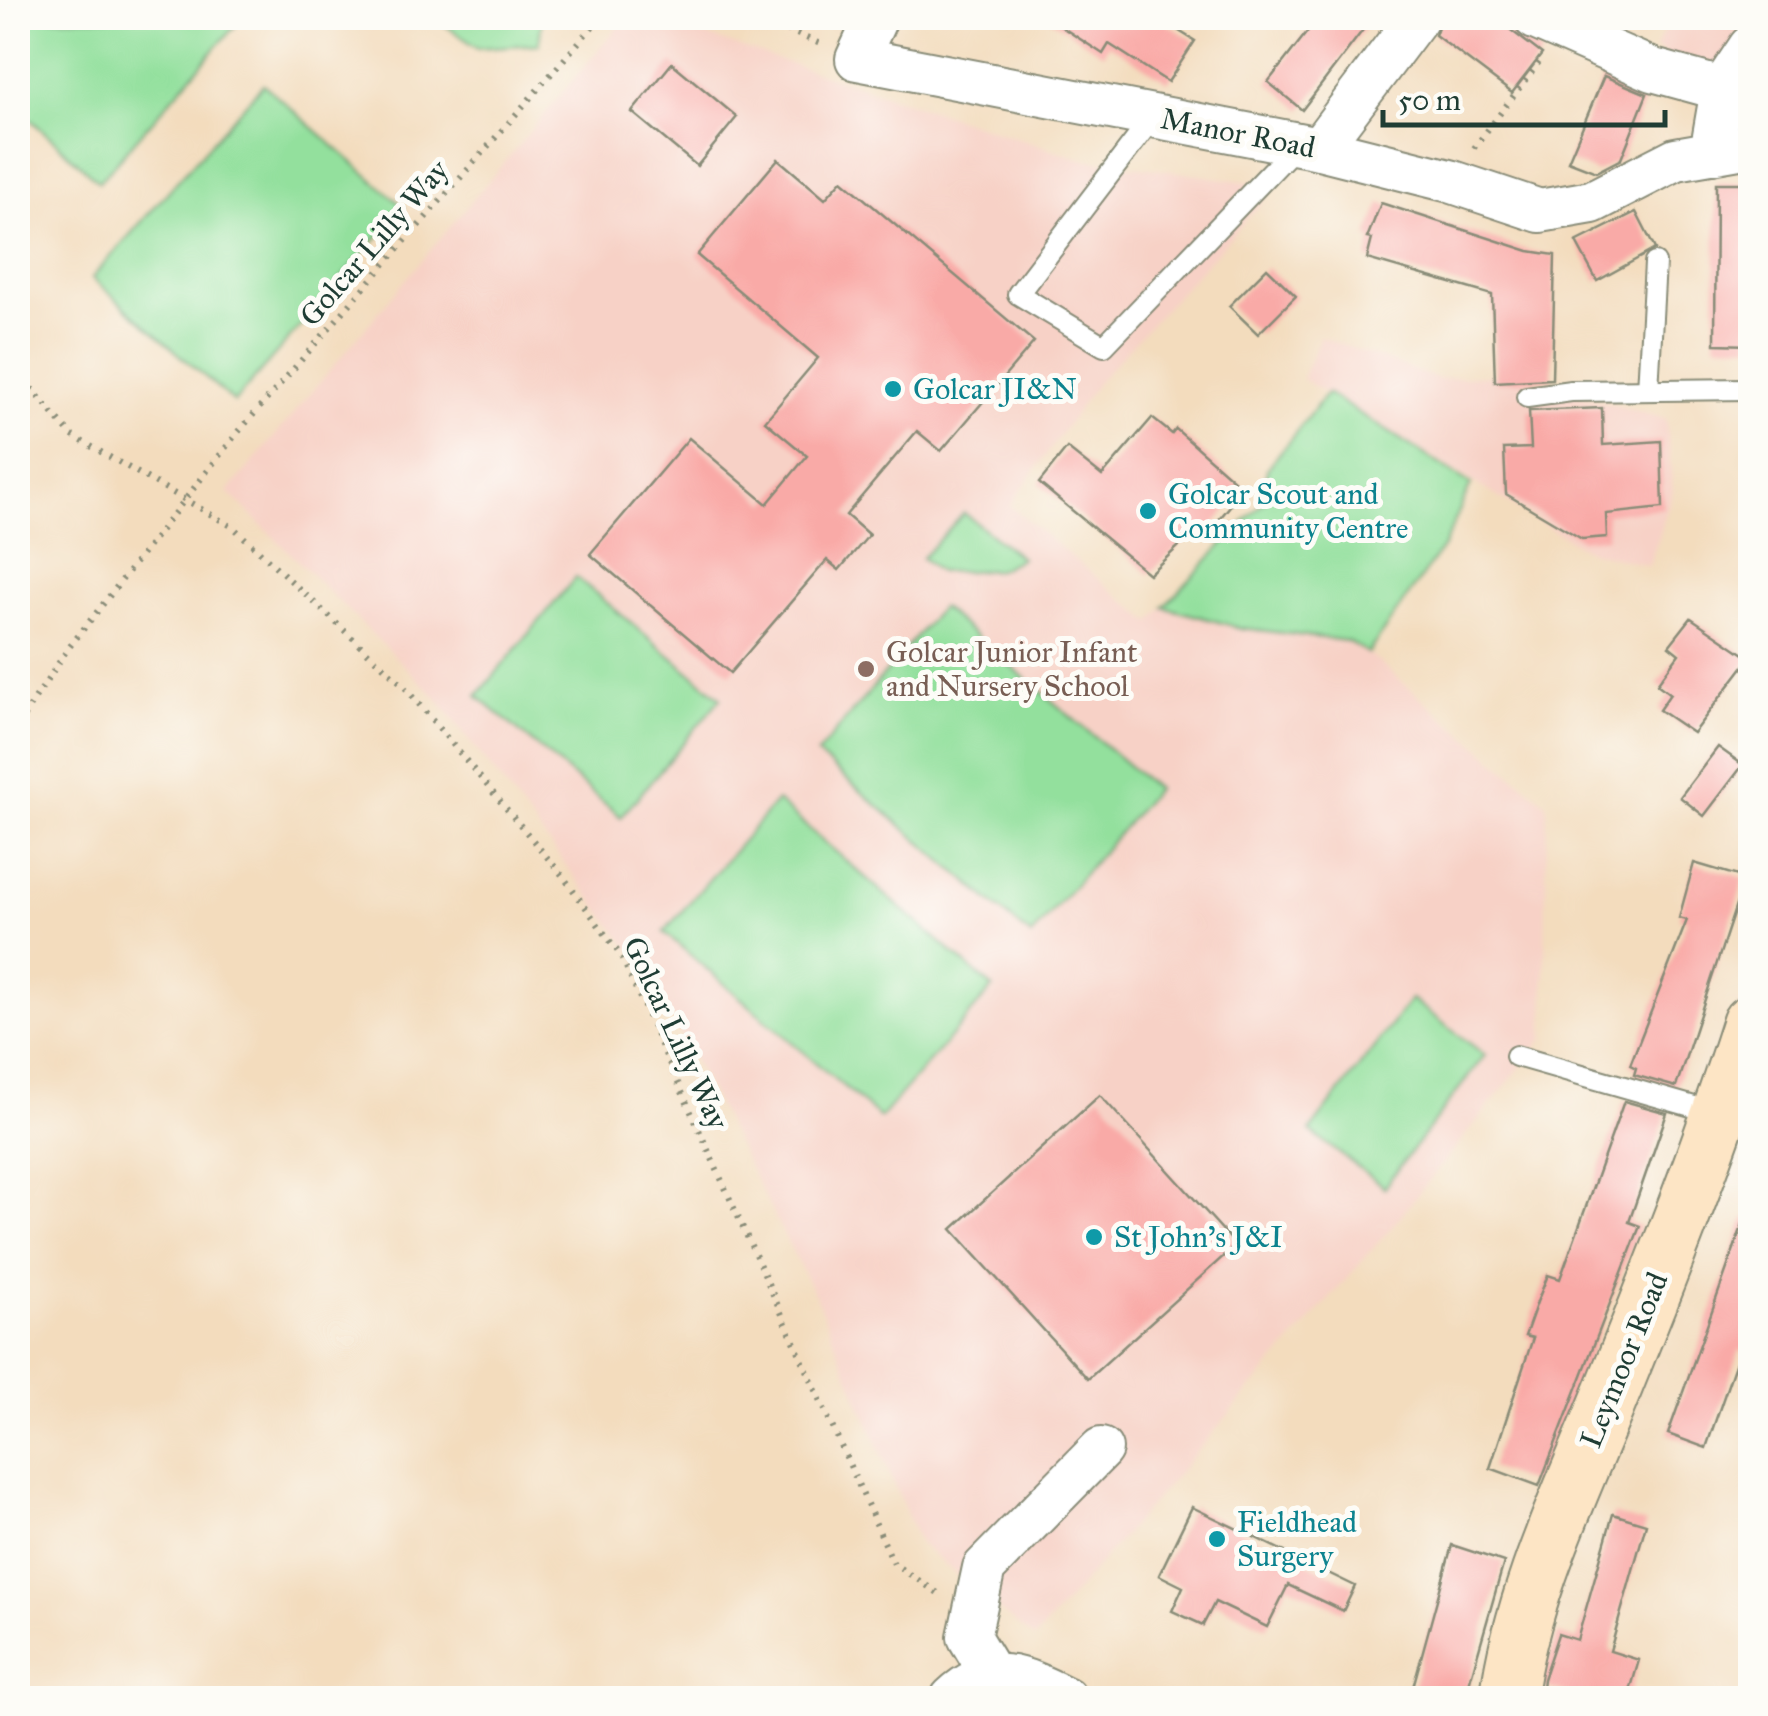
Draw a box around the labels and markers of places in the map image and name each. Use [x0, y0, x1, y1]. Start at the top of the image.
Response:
place label: Golcar JI&N [913, 371, 1077, 407]
marker: Golcar JI&N [882, 378, 904, 400]
place label: Golcar Scout and Community Centre [1168, 476, 1409, 546]
marker: Golcar Scout and Community Centre [1137, 500, 1159, 522]
place label: Golcar Junior Infant and Nursery School [886, 634, 1138, 704]
marker: Golcar Junior Infant and Nursery School [855, 658, 877, 680]
place label: St John's J&I [1114, 1219, 1283, 1255]
marker: St John's J&I [1083, 1226, 1105, 1248]
place label: Fieldhead Surgery [1237, 1504, 1357, 1574]
marker: Fieldhead Surgery [1206, 1528, 1228, 1550]

